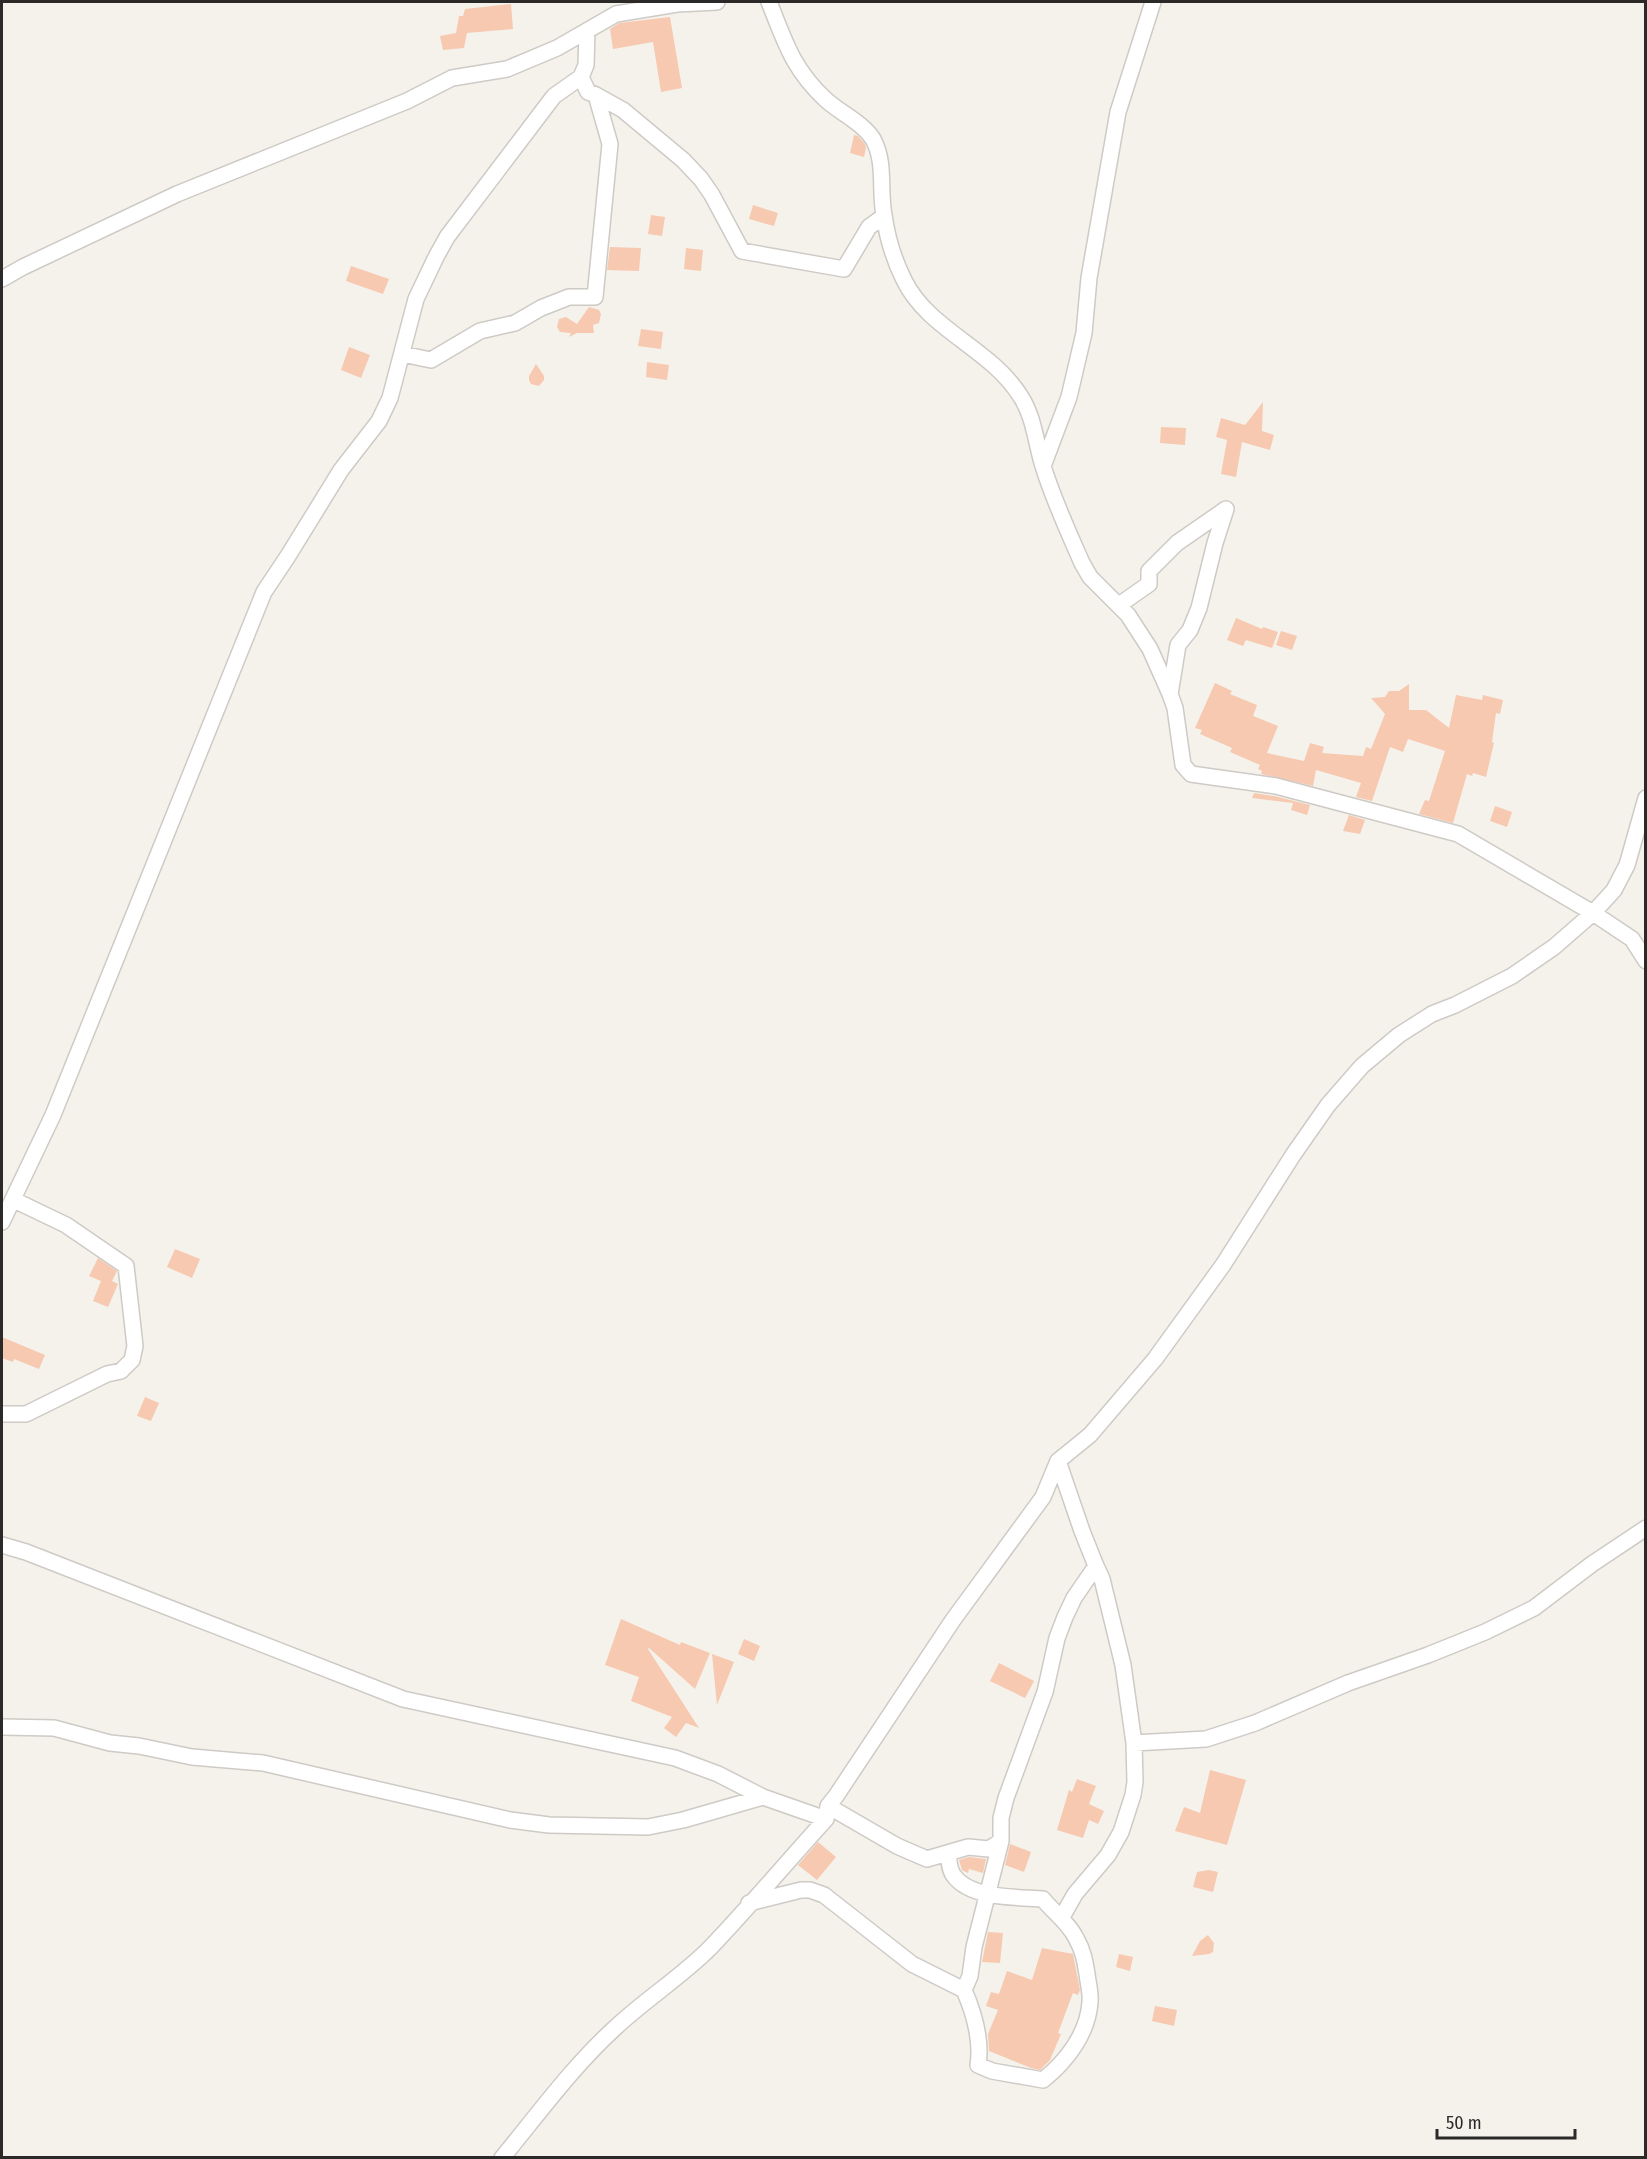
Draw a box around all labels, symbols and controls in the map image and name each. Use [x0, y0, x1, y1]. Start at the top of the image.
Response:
scale bar [1437, 2102, 1575, 2140]
text: 50 m [1446, 2112, 1482, 2134]

